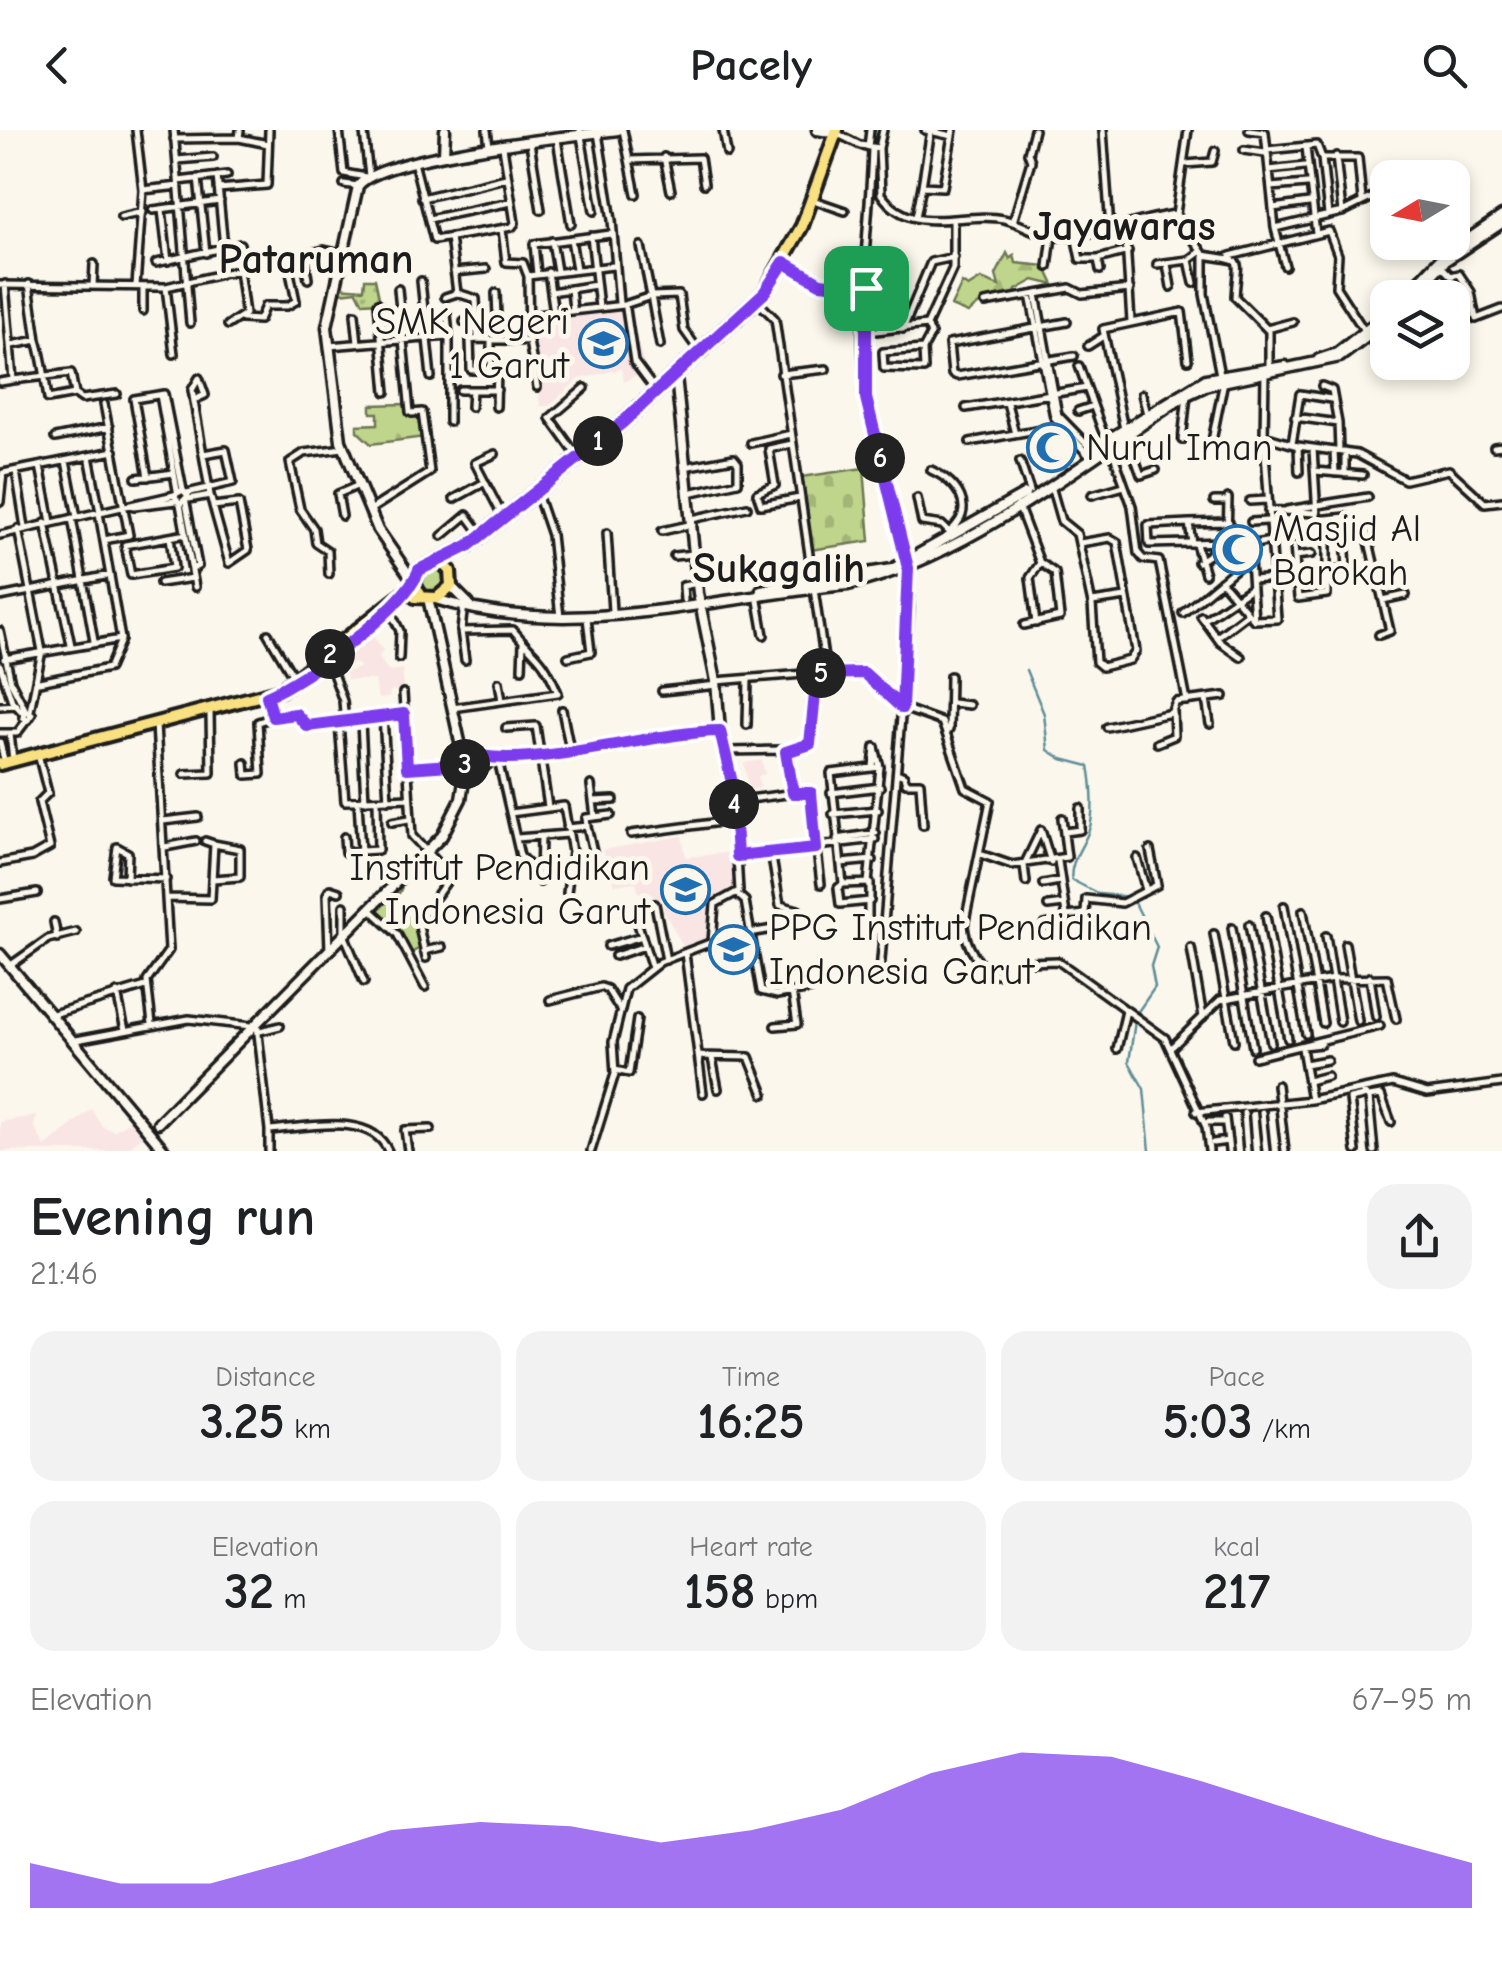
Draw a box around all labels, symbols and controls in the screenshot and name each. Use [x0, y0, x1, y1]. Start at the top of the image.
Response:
icon: back [30, 38, 85, 93]
icon: search [1417, 38, 1472, 93]
text: Pacely [690, 39, 812, 91]
north arrow [1370, 160, 1470, 260]
map controls [1370, 160, 1470, 380]
district label: Jayawaras [1032, 202, 1216, 251]
district label: Pataruman [219, 235, 413, 284]
pin [824, 246, 909, 331]
icon: arrive [839, 261, 894, 316]
button: layers [1370, 280, 1470, 380]
place label: SMK Negeri 1 Garut [375, 300, 570, 388]
school or university icon: SMK Negeri 1 Garut [578, 317, 630, 369]
pin: 1 [573, 416, 623, 466]
mosque icon: Nurul Iman [1025, 421, 1077, 473]
text: 1 [592, 425, 604, 457]
place label: Nurul Iman [1086, 426, 1273, 470]
pin: 6 [855, 433, 905, 483]
text: 6 [873, 442, 887, 474]
place label: Masjid Al Barokah [1273, 507, 1421, 595]
mosque icon: Masjid Al Barokah [1212, 524, 1264, 576]
district label: Sukagalih [693, 544, 865, 593]
pin: 2 [305, 629, 355, 679]
text: 2 [323, 638, 337, 670]
pin: 5 [796, 648, 846, 698]
text: 5 [814, 657, 828, 689]
pin: 3 [440, 739, 490, 789]
text: 3 [458, 748, 472, 780]
pin: 4 [709, 779, 759, 829]
text: 4 [727, 788, 741, 820]
place label: Institut Pendidikan Indonesia Garut [349, 846, 651, 934]
school or university icon: Institut Pendidikan Indonesia Garut [659, 863, 711, 915]
place label: PPG Institut Pendidikan Indonesia Garut [769, 906, 1152, 994]
school or university icon: PPG Institut Pendidikan Indonesia Garut [708, 923, 760, 975]
button: share [1367, 1184, 1472, 1289]
text: Evening run [30, 1185, 315, 1249]
text: 21:46 [30, 1255, 98, 1292]
text: Distance [215, 1361, 315, 1393]
text: Time [722, 1361, 780, 1393]
text: Pace [1208, 1361, 1265, 1393]
text: 3.25 [200, 1393, 285, 1451]
text: 16:25 [697, 1393, 805, 1451]
text: 5:03 [1162, 1393, 1253, 1451]
text: km [285, 1413, 331, 1445]
text: /km [1253, 1413, 1311, 1445]
text: Elevation [212, 1531, 319, 1563]
text: Heart rate [689, 1531, 813, 1563]
text: kcal [1213, 1531, 1260, 1563]
text: 32 [224, 1563, 274, 1621]
text: 158 [684, 1563, 756, 1621]
text: 217 [1203, 1563, 1270, 1621]
text: m [274, 1583, 306, 1615]
text: bpm [756, 1583, 818, 1615]
text: Elevation [30, 1681, 153, 1718]
text: 67–95 m [1351, 1681, 1472, 1718]

